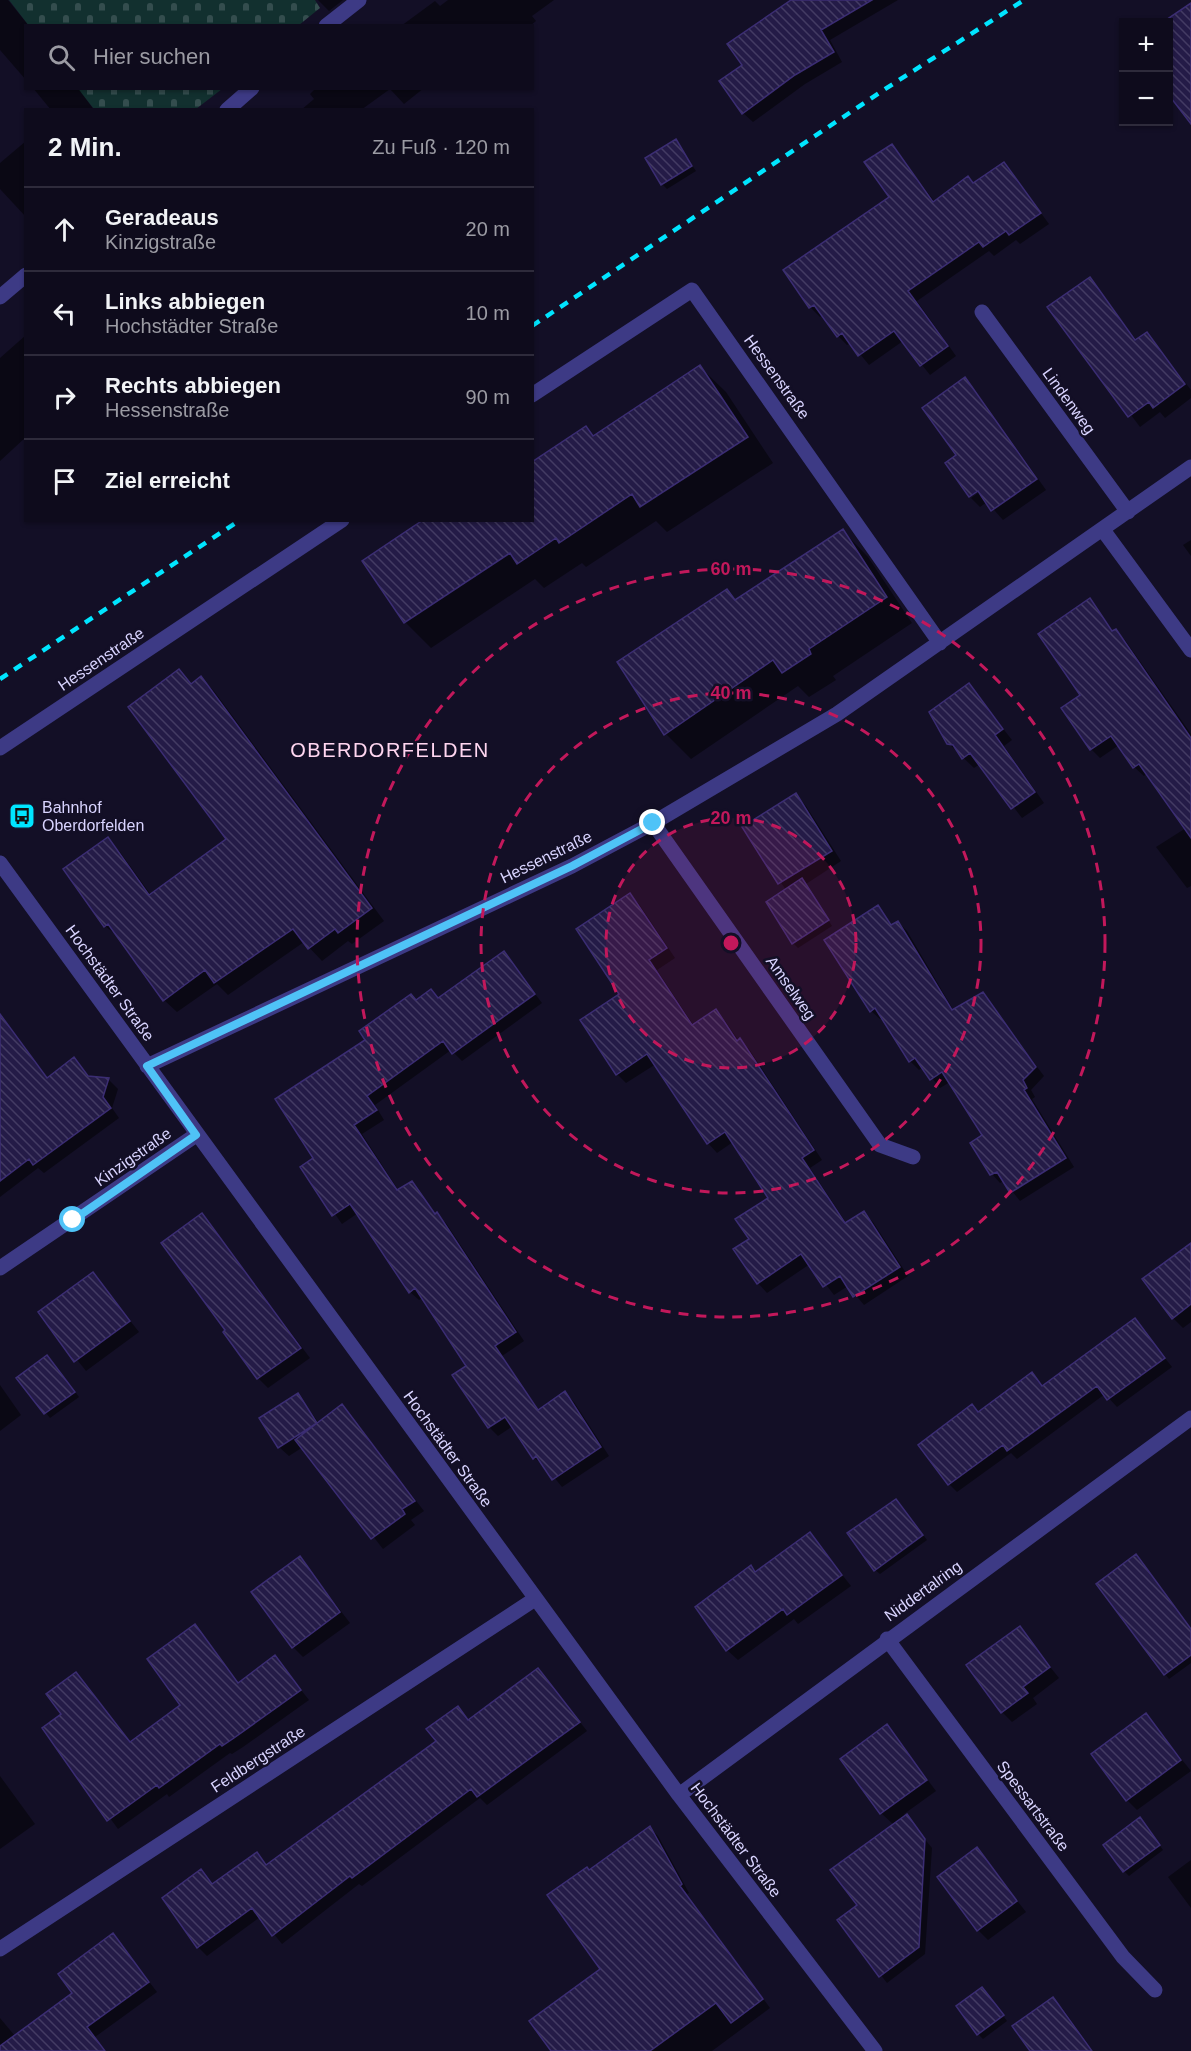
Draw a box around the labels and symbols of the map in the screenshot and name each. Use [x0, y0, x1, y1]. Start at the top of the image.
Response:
street label: Hessenstraße [741, 332, 813, 422]
street label: Lindenweg [1039, 365, 1099, 437]
text: 60 m [710, 559, 752, 579]
street label: Hessenstraße [55, 624, 147, 694]
text: 40 m [710, 683, 752, 703]
district label: OBERDORFELDEN [290, 739, 490, 761]
place label: Bahnhof Oberdorfelden [42, 799, 144, 834]
bus stop icon: Bahnhof Oberdorfelden [7, 801, 37, 831]
text: 20 m [710, 808, 752, 828]
route end [639, 809, 665, 835]
street label: Hessenstraße [498, 827, 595, 886]
street label: Hochstädter Straße [62, 922, 158, 1044]
centre of rings [721, 933, 741, 953]
street label: Amselweg [763, 953, 819, 1023]
street label: Kinzigstraße [92, 1124, 174, 1189]
route start [59, 1206, 85, 1232]
street label: Hochstädter Straße [400, 1388, 496, 1510]
street label: Niddertalring [881, 1557, 965, 1625]
street label: Feldbergstraße [208, 1722, 308, 1796]
street label: Spessartstraße [994, 1758, 1072, 1855]
street label: Hochstädter Straße [687, 1779, 785, 1901]

